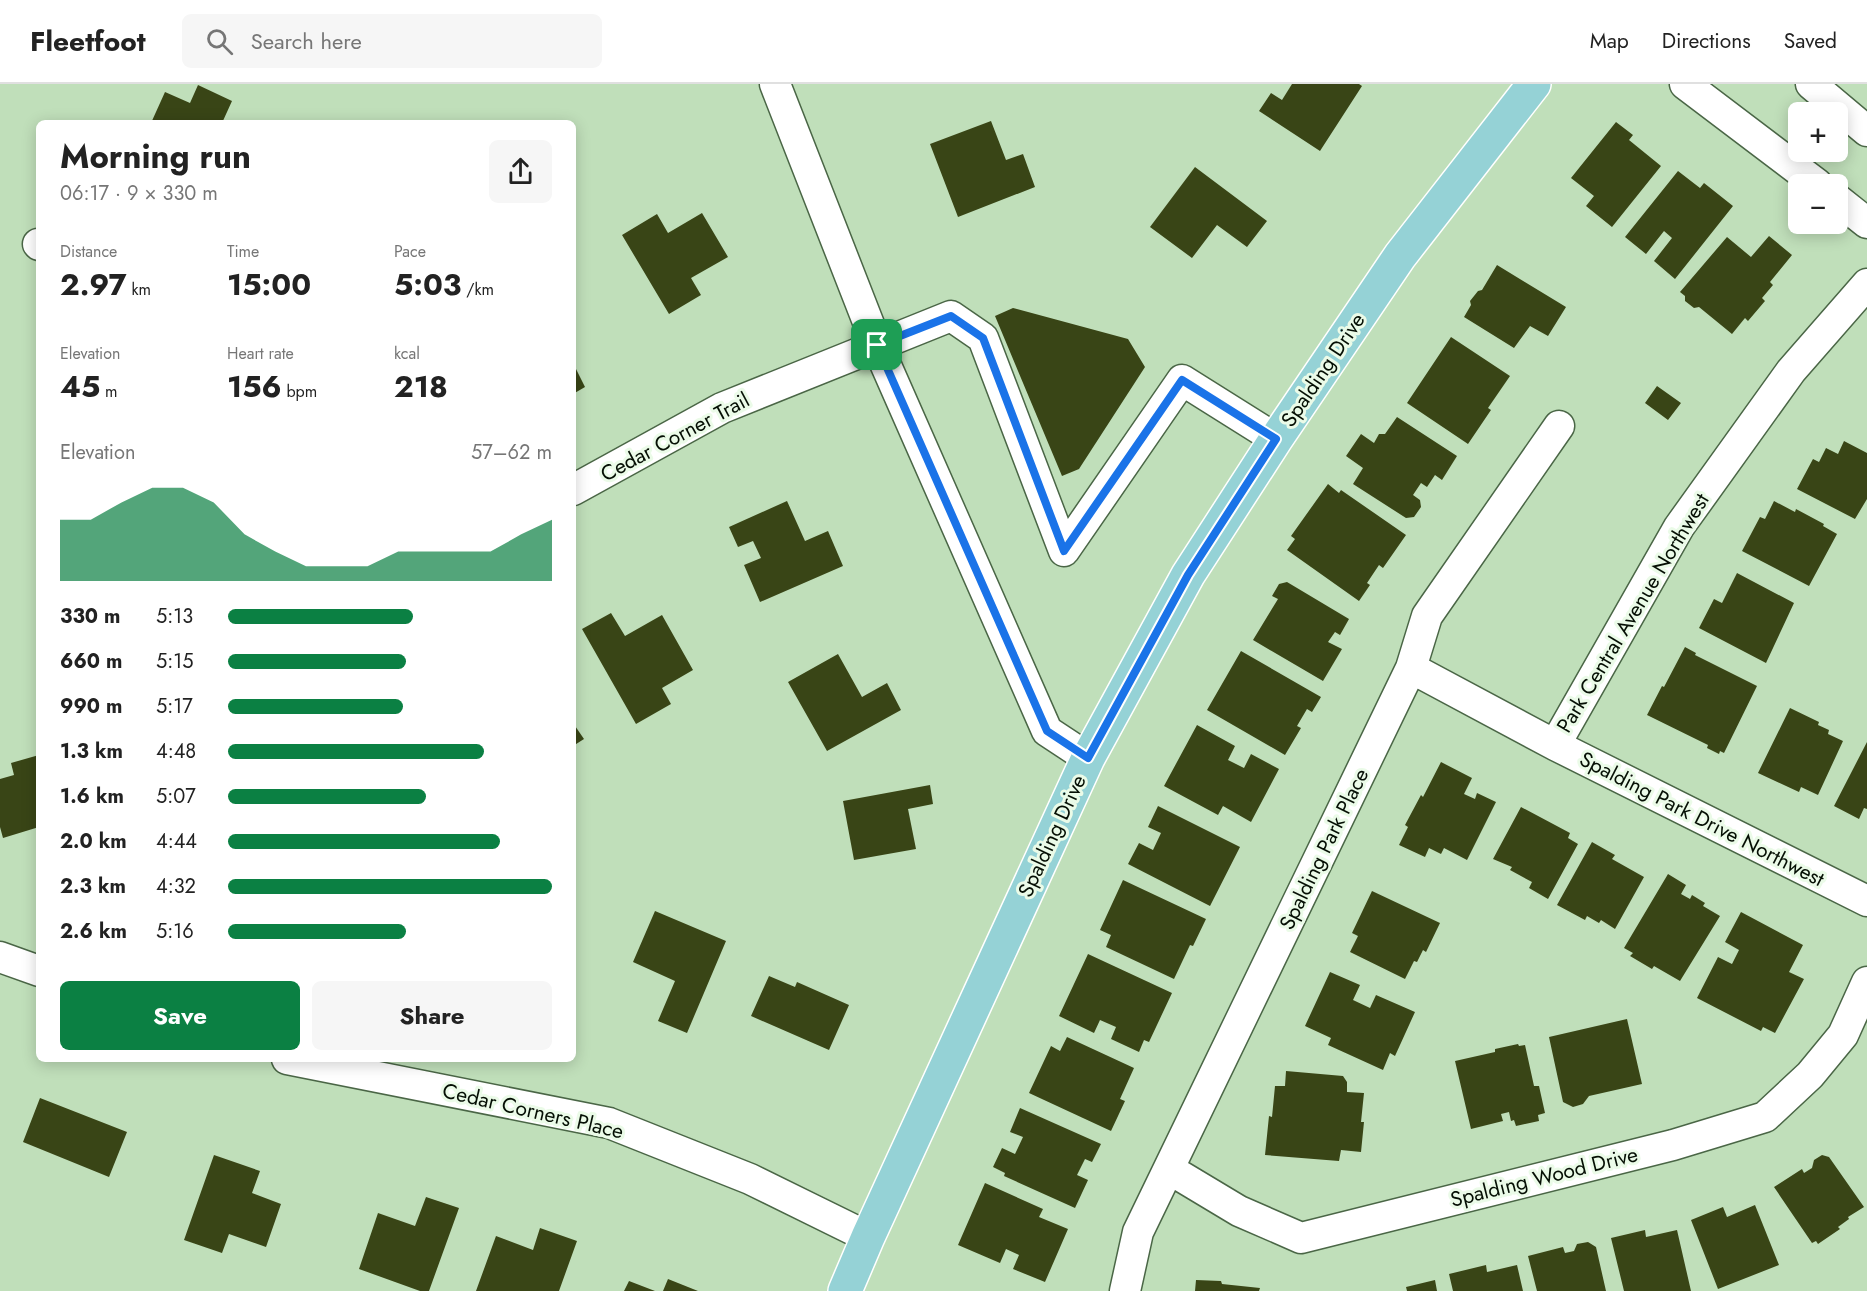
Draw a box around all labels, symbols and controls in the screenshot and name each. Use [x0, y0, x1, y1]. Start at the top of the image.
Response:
search box [182, 14, 602, 68]
text: Fleetfoot [30, 21, 146, 62]
icon: search [203, 25, 236, 58]
text: Search here [251, 25, 362, 57]
text: Map [1590, 26, 1629, 56]
text: Directions [1662, 26, 1751, 56]
text: Saved [1784, 26, 1837, 56]
map controls [1788, 102, 1848, 234]
button: + [1788, 102, 1848, 162]
text: Morning run [60, 133, 251, 180]
button: share [489, 140, 552, 203]
button: − [1788, 174, 1848, 234]
text: 06:17 · 9 × 330 m [60, 179, 218, 208]
text: Distance [60, 240, 117, 263]
text: Time [227, 240, 259, 263]
text: Pace [394, 240, 426, 263]
text: 2.97 [60, 263, 127, 306]
text: 15:00 [227, 263, 311, 306]
text: 5:03 [394, 263, 462, 306]
text: km [127, 278, 151, 301]
text: /km [462, 278, 494, 301]
street label: Spalding Drive [1274, 307, 1372, 433]
pin [851, 319, 902, 370]
icon: arrive [860, 328, 893, 361]
text: Elevation [60, 342, 120, 365]
text: Heart rate [227, 342, 294, 365]
text: kcal [394, 342, 420, 365]
text: 45 [60, 365, 100, 408]
text: 156 [227, 365, 282, 408]
text: 218 [394, 365, 448, 408]
text: m [100, 380, 118, 403]
text: bpm [282, 380, 317, 403]
street label: Cedar Corner Trail [595, 385, 755, 489]
text: Elevation [60, 438, 135, 467]
text: 57–62 m [471, 438, 552, 467]
street label: Park Central Avenue Northwest [1549, 488, 1717, 738]
text: 330 m [60, 602, 120, 631]
text: 5:13 [156, 602, 193, 631]
text: 660 m [60, 647, 122, 676]
text: 5:15 [156, 647, 194, 676]
text: 990 m [60, 692, 122, 721]
text: 5:17 [156, 692, 193, 721]
text: 1.3 km [60, 737, 123, 766]
text: 4:48 [156, 737, 196, 766]
street label: Spalding Park Drive Northwest [1574, 744, 1830, 894]
street label: Spalding Park Place [1272, 763, 1376, 935]
street label: Spalding Drive [1011, 770, 1094, 902]
text: 1.6 km [60, 782, 124, 811]
text: 5:07 [156, 782, 196, 811]
text: 2.0 km [60, 827, 127, 856]
text: 4:44 [156, 827, 197, 856]
text: 2.3 km [60, 872, 126, 901]
text: 4:32 [156, 872, 196, 901]
text: 2.6 km [60, 917, 127, 946]
text: 5:16 [156, 917, 194, 946]
button: Save [60, 981, 300, 1050]
button: Share [312, 981, 552, 1050]
street label: Cedar Corners Place [440, 1076, 627, 1146]
street label: Spalding Wood Drive [1447, 1139, 1641, 1215]

